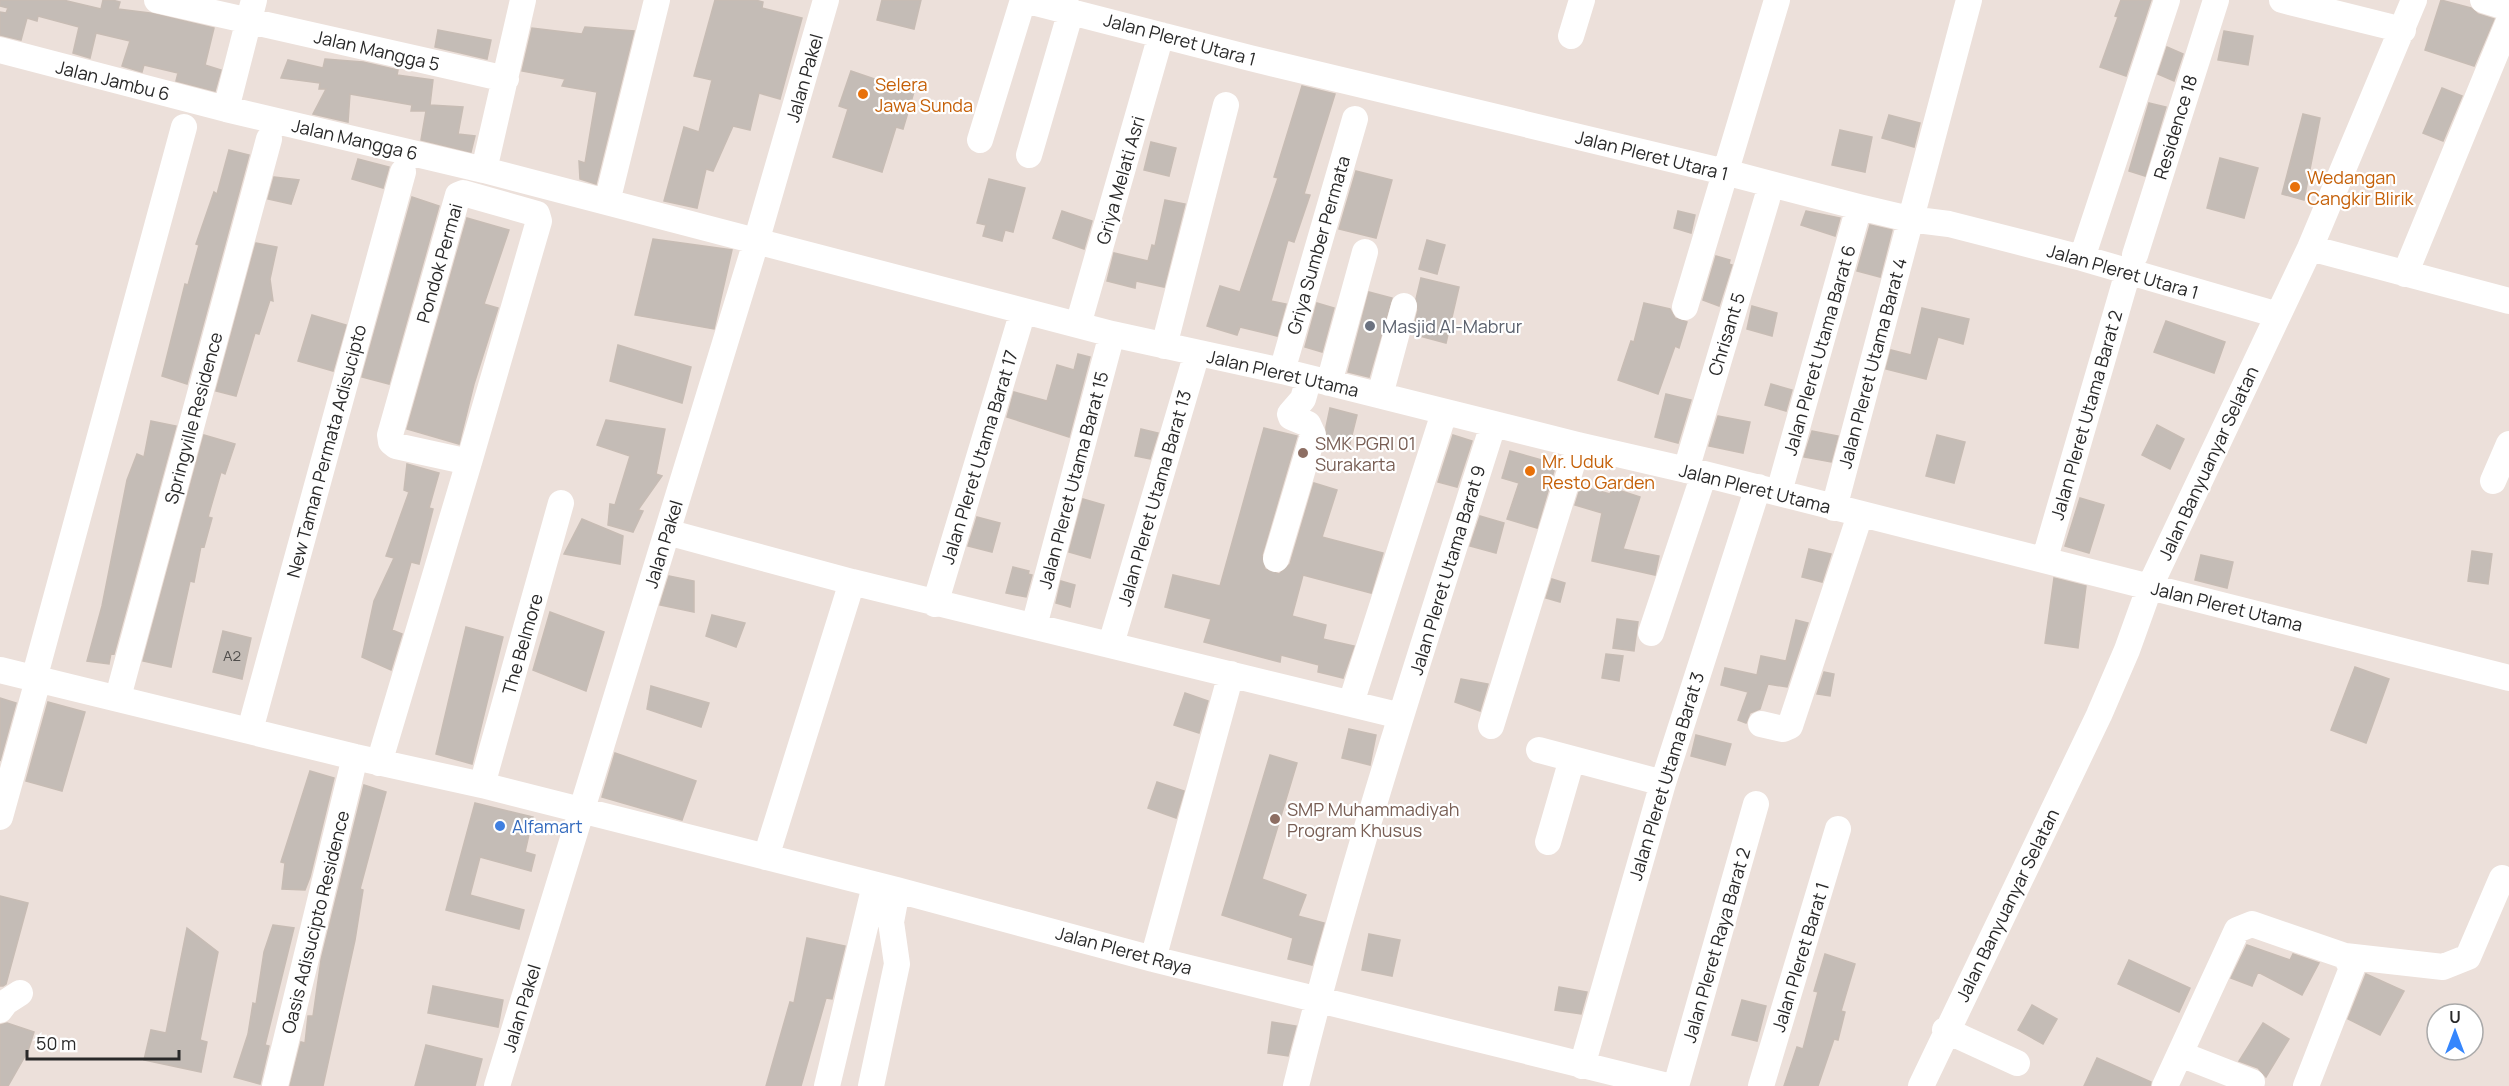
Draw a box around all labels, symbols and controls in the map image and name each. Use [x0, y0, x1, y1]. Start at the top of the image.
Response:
street label: Jalan Pleret Utara 1 [1101, 7, 1259, 71]
street label: Jalan Mangga 5 [312, 24, 442, 76]
street label: Jalan Pakel [780, 31, 828, 125]
street label: Jalan Jambu 6 [54, 54, 172, 106]
place label: Selera Jawa Sunda [875, 72, 973, 117]
street label: Residence 18 [2148, 72, 2202, 182]
marker: Selera Jawa Sunda [856, 87, 870, 101]
street label: Jalan Mangga 6 [290, 113, 420, 165]
street label: Griya Melati Asri [1090, 113, 1150, 247]
street label: Jalan Pleret Utara 1 [1573, 124, 1731, 186]
street label: Griya Sumber Permata [1281, 153, 1355, 337]
place label: Wedangan Cangkir Blirik [2307, 165, 2415, 210]
marker: Wedangan Cangkir Blirik [2288, 180, 2302, 194]
street label: Pondok Permai [410, 200, 468, 326]
street label: Jalan Pleret Utara 1 [2044, 238, 2202, 304]
street label: Jalan Pleret Utama Barat 6 [1777, 242, 1861, 458]
street label: Jalan Pleret Utama Barat 4 [1832, 255, 1912, 471]
street label: Chrisant 5 [1702, 290, 1750, 378]
street label: Jalan Pleret Utama Barat 2 [2045, 307, 2127, 523]
place label: Masjid Al-Mabrur [1382, 314, 1523, 338]
marker: Masjid Al-Mabrur [1363, 319, 1377, 333]
street label: New Taman Permata Adisucipto [281, 322, 371, 580]
street label: Springville Residence [159, 329, 227, 507]
street label: Jalan Pleret Utama [1205, 344, 1361, 402]
street label: Jalan Pleret Utama Barat 17 [935, 347, 1023, 567]
street label: Jalan Banyuanyar Selatan [2152, 362, 2264, 564]
street label: Jalan Pleret Utama Barat 15 [1032, 369, 1114, 591]
street label: Jalan Pleret Utama Barat 13 [1112, 387, 1196, 609]
place label: SMK PGRI 01 Surakarta [1315, 431, 1416, 476]
marker: SMK PGRI 01 Surakarta [1296, 446, 1310, 460]
place label: Mr. Uduk Resto Garden [1542, 449, 1655, 494]
street label: Jalan Pleret Utama [1677, 458, 1833, 518]
street label: Jalan Pleret Utama Barat 9 [1404, 462, 1490, 678]
marker: Mr. Uduk Resto Garden [1523, 464, 1537, 478]
street label: Jalan Pakel [638, 497, 688, 591]
street label: Jalan Pleret Utama [2149, 576, 2305, 636]
street label: The Belmore [496, 591, 548, 697]
house number: A2 [223, 645, 241, 666]
street label: Jalan Pleret Utama Barat 3 [1623, 669, 1709, 883]
place label: SMP Muhammadiyah Program Khusus [1287, 797, 1459, 842]
street label: Jalan Banyuanyar Selatan [1950, 805, 2064, 1005]
street label: Oasis Adisucipto Residence [276, 808, 354, 1036]
marker: SMP Muhammadiyah Program Khusus [1268, 812, 1282, 826]
place label: Alfamart [512, 814, 583, 838]
marker: Alfamart [493, 819, 507, 833]
street label: Jalan Pleret Raya Barat 2 [1677, 845, 1755, 1045]
street label: Jalan Pleret Barat 1 [1766, 879, 1834, 1035]
street label: Jalan Pleret Raya [1053, 920, 1195, 980]
street label: Jalan Pakel [496, 961, 546, 1055]
north arrow [2425, 1002, 2485, 1062]
text: U [2449, 1006, 2461, 1028]
scale bar [27, 1023, 178, 1061]
text: 50 m [36, 1031, 76, 1055]

